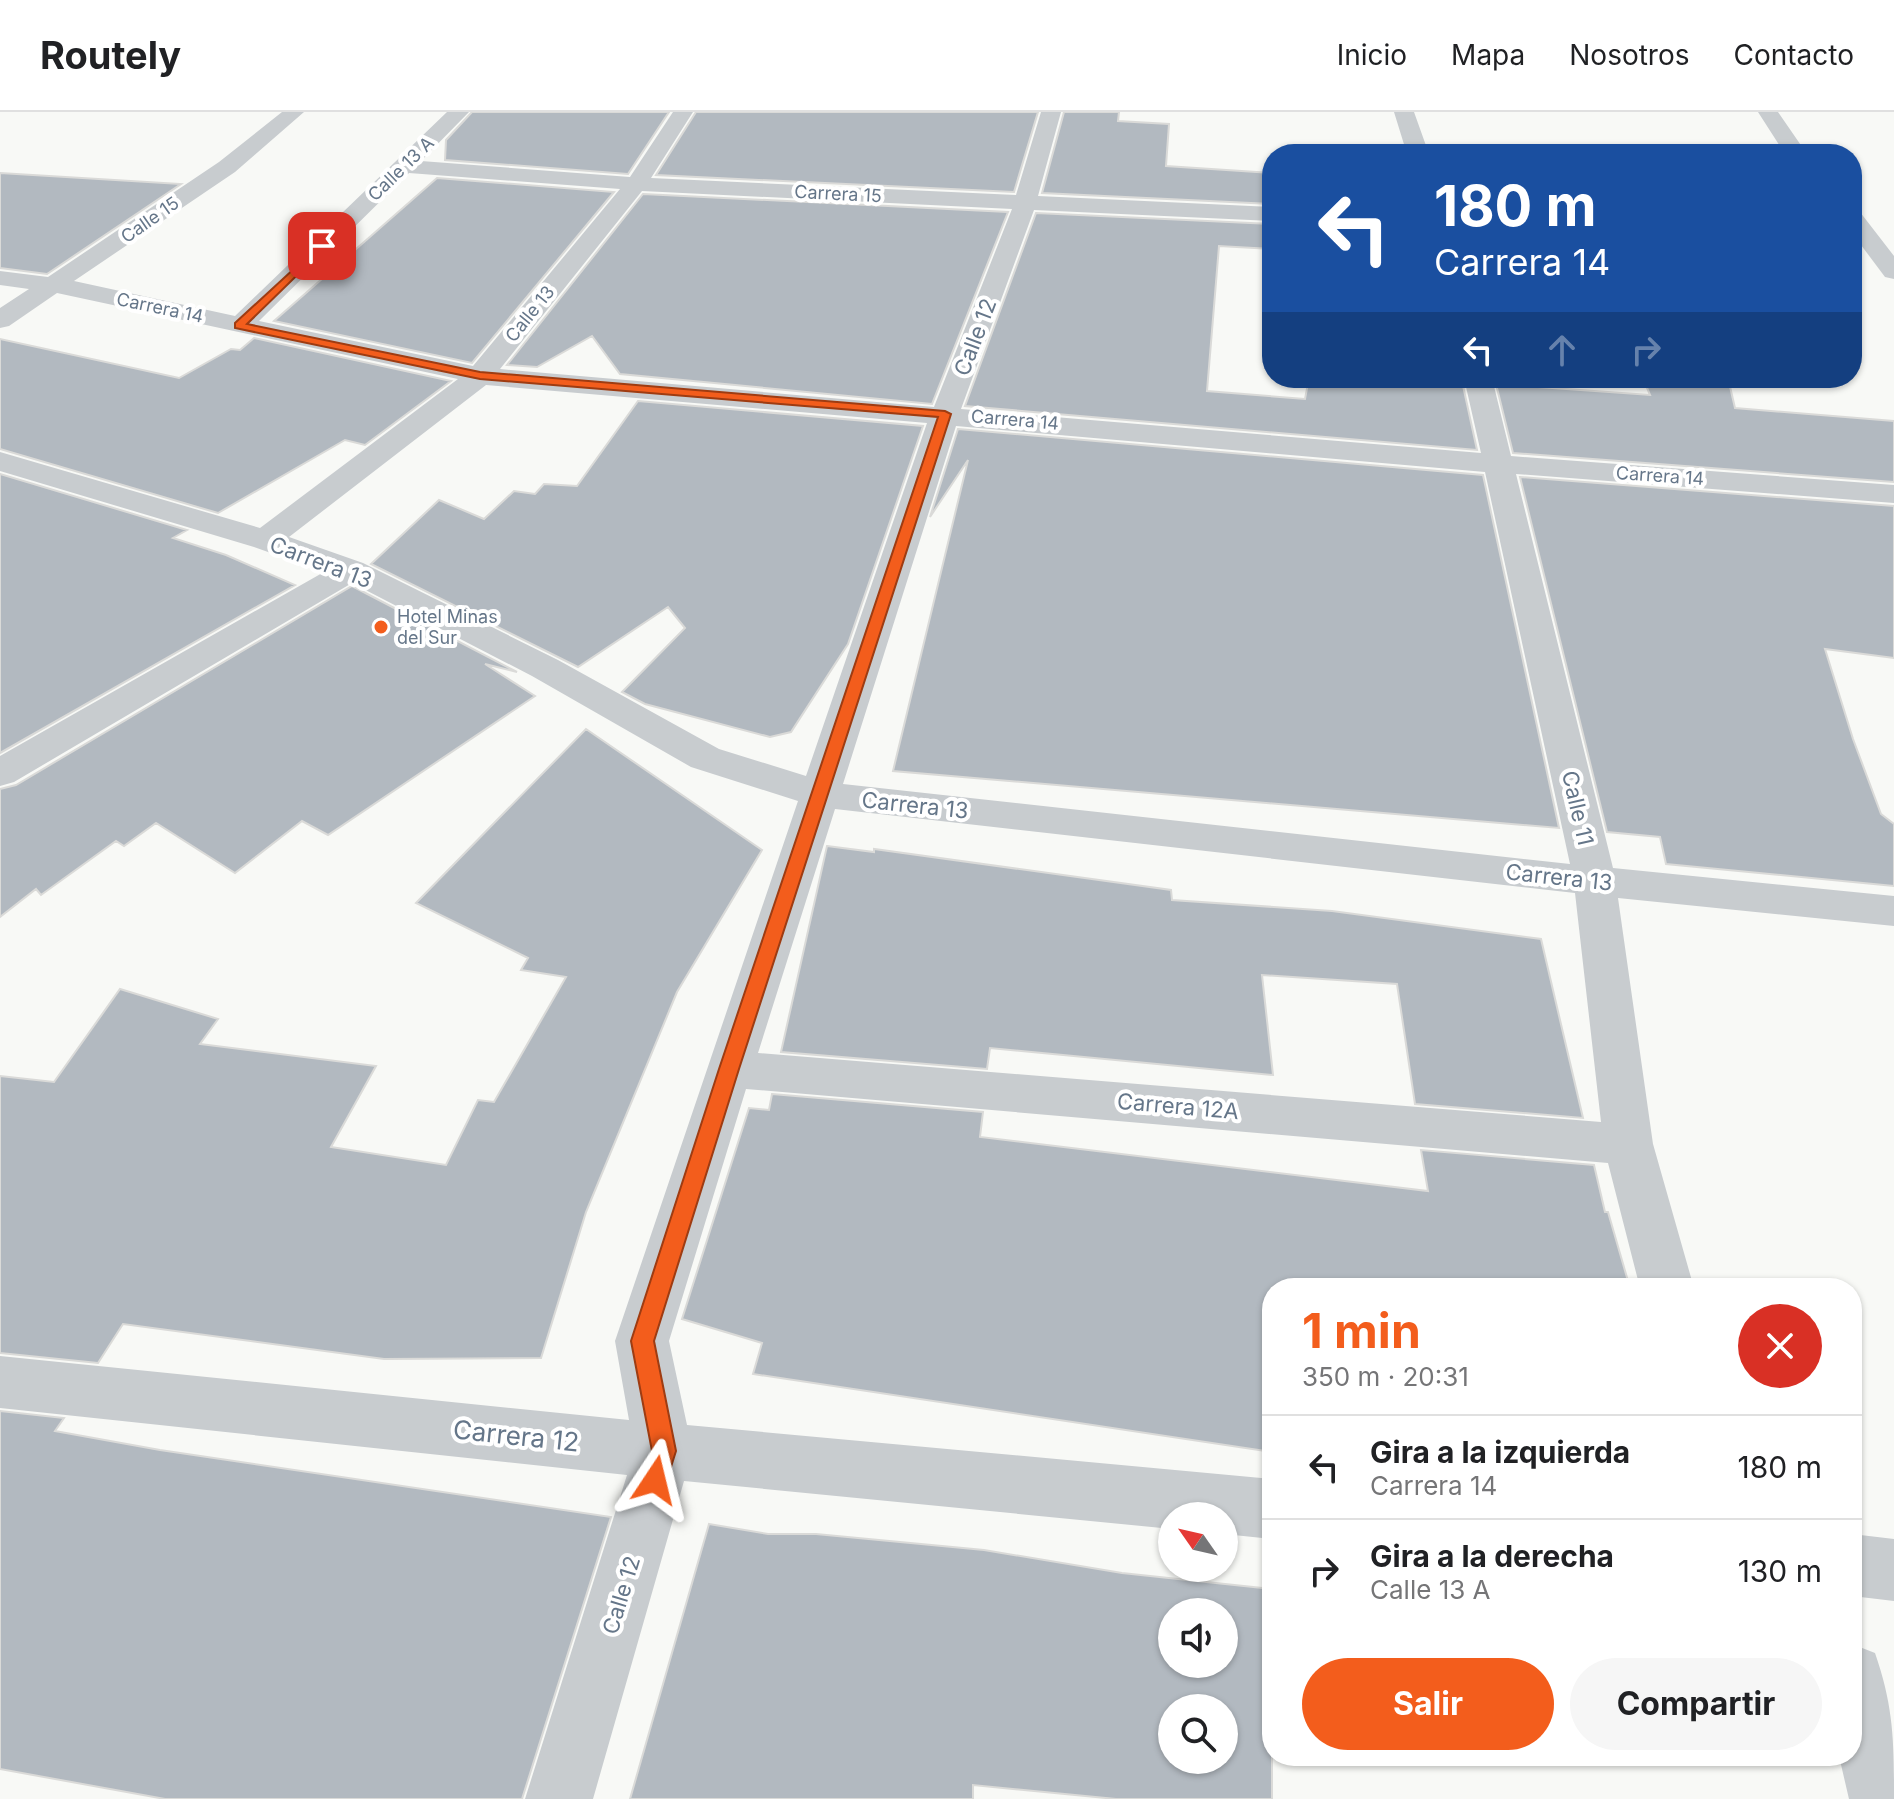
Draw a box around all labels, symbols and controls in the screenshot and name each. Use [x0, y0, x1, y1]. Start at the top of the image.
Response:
text: Routely [40, 32, 181, 78]
text: Inicio [1337, 38, 1407, 72]
text: Mapa [1451, 38, 1525, 72]
text: Nosotros [1569, 38, 1690, 72]
text: Contacto [1734, 38, 1854, 72]
street label: Calle 13 A [363, 132, 438, 205]
text: 180 m [1434, 172, 1597, 240]
icon: left [1302, 176, 1406, 280]
street label: Carrera 15 [794, 181, 882, 206]
street label: Calle 15 [117, 192, 183, 247]
pin [288, 212, 356, 280]
icon: arrive [300, 224, 344, 268]
text: Carrera 14 [1434, 240, 1610, 284]
street label: Calle 13 [501, 281, 559, 346]
street label: Carrera 14 [115, 288, 205, 327]
street label: Calle 12 [948, 295, 1002, 379]
icon: left [1456, 328, 1500, 372]
icon: ahead [1540, 328, 1584, 372]
icon: right [1624, 328, 1668, 372]
street label: Carrera 14 [970, 405, 1060, 434]
street label: Carrera 14 [1615, 462, 1705, 489]
street label: Carrera 13 [266, 531, 376, 593]
place label: Hotel Minas del Sur [397, 606, 498, 648]
marker: Hotel Minas del Sur [372, 618, 390, 636]
street label: Calle 11 [1557, 768, 1599, 848]
street label: Carrera 13 [860, 786, 970, 824]
street label: Carrera 13 [1504, 858, 1614, 896]
street label: Carrera 12A [1116, 1088, 1240, 1124]
text: 1 min [1302, 1301, 1421, 1360]
button: close [1738, 1304, 1822, 1388]
text: 350 m · 20:31 [1302, 1361, 1469, 1392]
street label: Carrera 12 [452, 1413, 581, 1458]
text: Gira a la izquierda [1370, 1434, 1630, 1470]
position arrow [613, 1438, 697, 1522]
icon: left [1302, 1445, 1346, 1489]
text: 180 m [1738, 1449, 1822, 1485]
text: Carrera 14 [1370, 1470, 1497, 1501]
north arrow [1158, 1502, 1238, 1582]
map controls [1158, 1502, 1238, 1774]
text: Gira a la derecha [1370, 1538, 1614, 1574]
icon: right [1302, 1549, 1346, 1593]
street label: Calle 12 [597, 1553, 645, 1637]
text: 130 m [1738, 1553, 1822, 1589]
text: Calle 13 A [1370, 1574, 1491, 1605]
button: sound [1158, 1598, 1238, 1678]
button: Salir [1302, 1658, 1554, 1750]
button: Compartir [1570, 1658, 1822, 1750]
button: search [1158, 1694, 1238, 1774]

